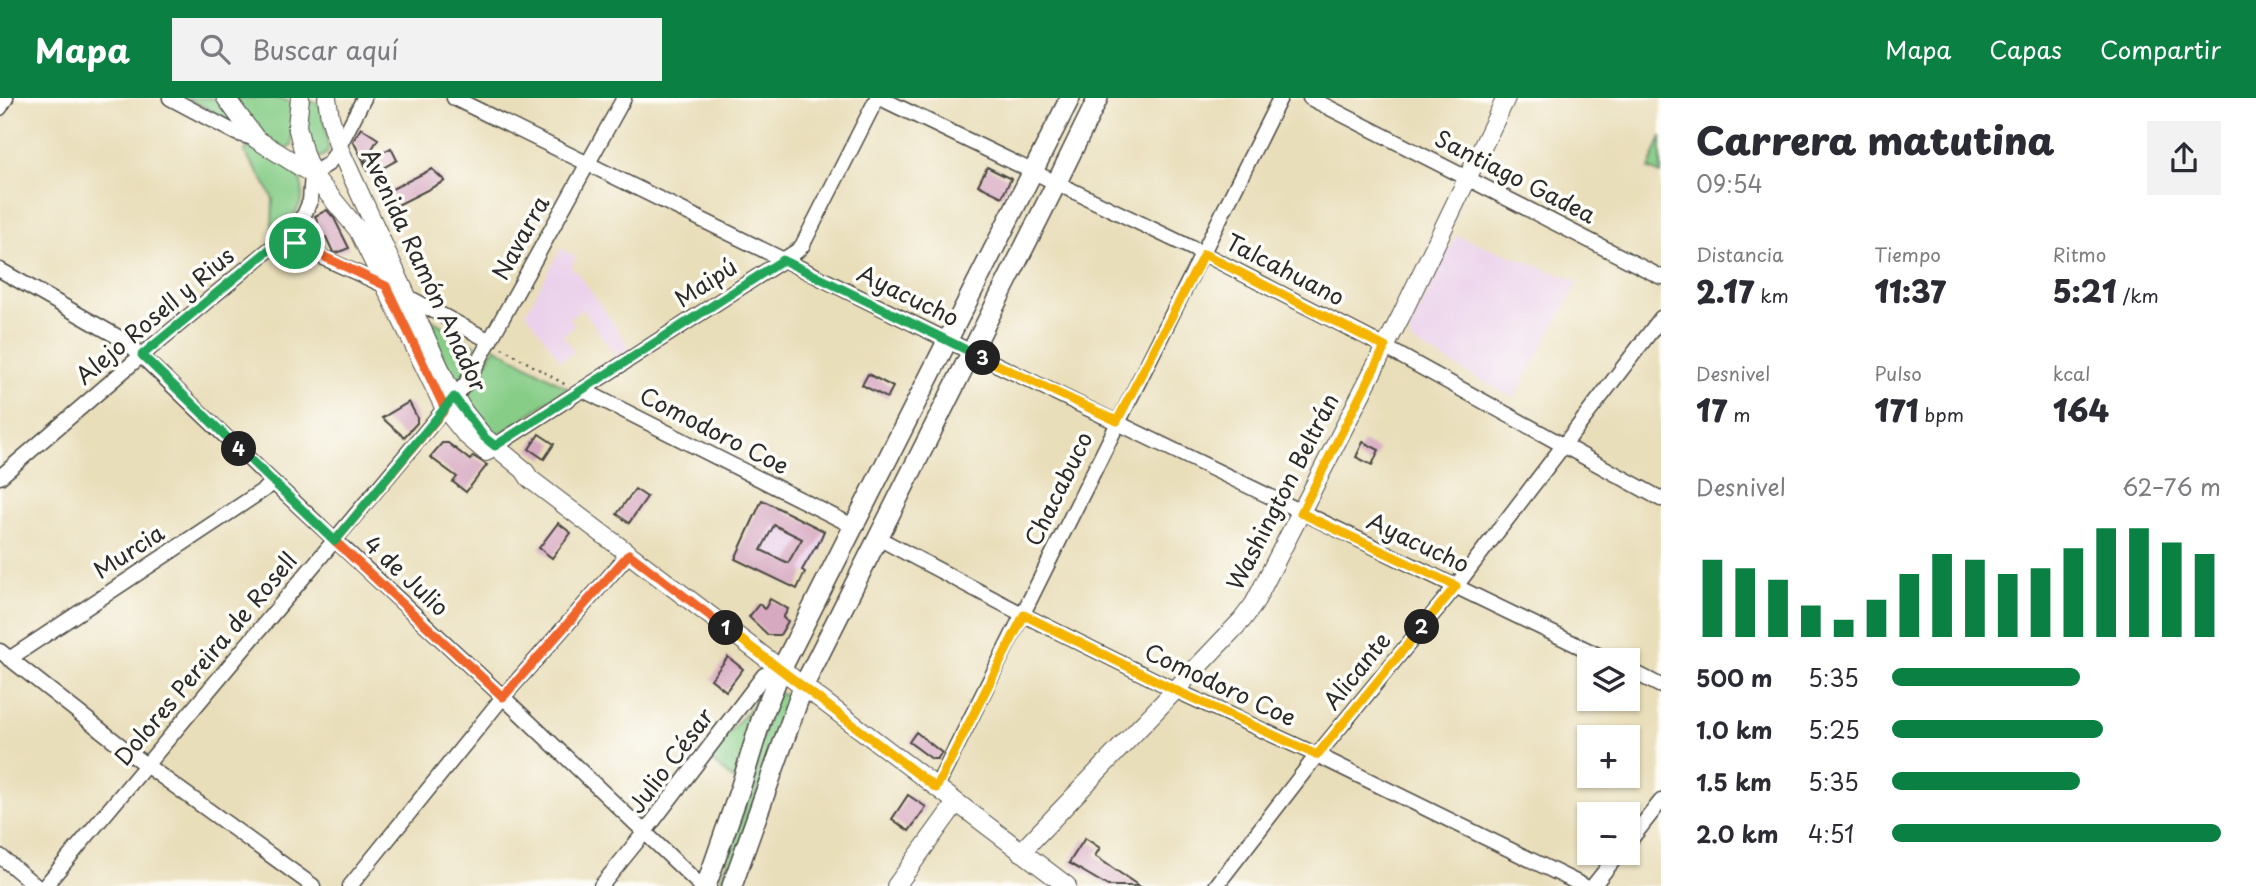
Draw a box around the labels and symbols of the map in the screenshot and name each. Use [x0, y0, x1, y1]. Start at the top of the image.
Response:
street label: Santiago Gadea [1429, 120, 1603, 232]
street label: Avenida Ramón Anador [354, 142, 497, 397]
street label: Navarra [482, 188, 557, 286]
pin [265, 213, 325, 273]
street label: Talcahuano [1220, 224, 1351, 314]
street label: Alejo Rosell y Rius [67, 238, 241, 392]
street label: Maipú [667, 248, 743, 315]
street label: Ayacucho [852, 255, 966, 334]
pin: 3 [965, 341, 1000, 376]
street label: Comodoro Coe [634, 377, 795, 482]
street label: Washington Beltrán [1217, 387, 1347, 596]
street label: Chacabuco [1015, 425, 1100, 552]
pin: 4 [222, 432, 256, 466]
street label: Ayacucho [1362, 503, 1476, 581]
street label: Murcia [86, 515, 171, 587]
street label: 4 de Julio [357, 526, 458, 624]
street label: Dolores Pereira de Rosell [105, 544, 305, 772]
pin: 1 [708, 610, 744, 646]
pin: 2 [1404, 610, 1440, 644]
street label: Alicante [1313, 624, 1398, 717]
street label: Comodoro Coe [1139, 633, 1302, 734]
street label: Julio César [618, 699, 722, 820]

